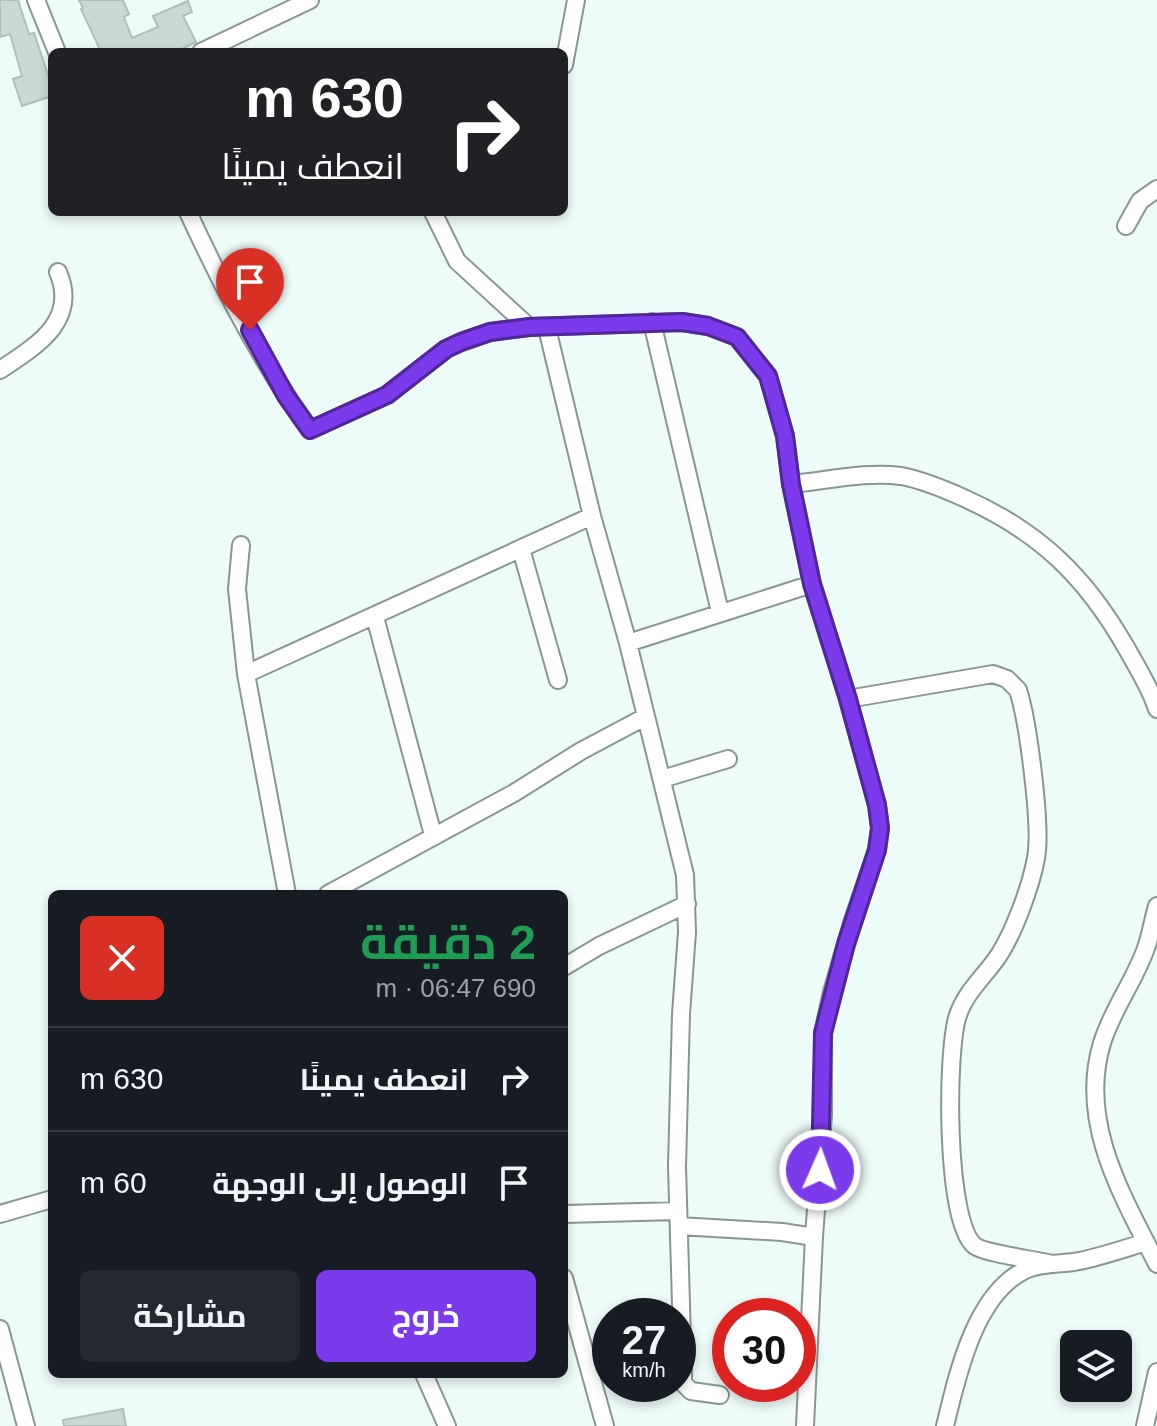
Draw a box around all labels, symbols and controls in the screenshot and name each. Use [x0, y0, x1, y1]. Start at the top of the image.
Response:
text: 630 m [245, 66, 404, 129]
icon: right [432, 80, 536, 184]
text: انعطف يمينًا [221, 146, 404, 187]
pin [216, 248, 284, 330]
icon: arrive [228, 260, 272, 304]
button: close [80, 916, 164, 1000]
text: 2 دقيقة [360, 916, 536, 969]
text: 690 m · 06:47 [376, 973, 536, 1003]
icon: right [492, 1057, 536, 1101]
text: 630 m [80, 1062, 163, 1095]
text: انعطف يمينًا [300, 1063, 468, 1096]
position arrow [778, 1128, 862, 1212]
icon: arrive [492, 1161, 536, 1205]
text: 60 m [80, 1166, 147, 1199]
text: الوصول إلى الوجهة [212, 1167, 468, 1200]
button: مشاركة [80, 1270, 300, 1362]
button: خروج [316, 1270, 536, 1362]
speed limit sign: 30 [712, 1298, 816, 1402]
text: 27 [622, 1318, 666, 1362]
map controls [1060, 1330, 1132, 1402]
button: layers [1060, 1330, 1132, 1402]
text: km/h [622, 1359, 666, 1381]

